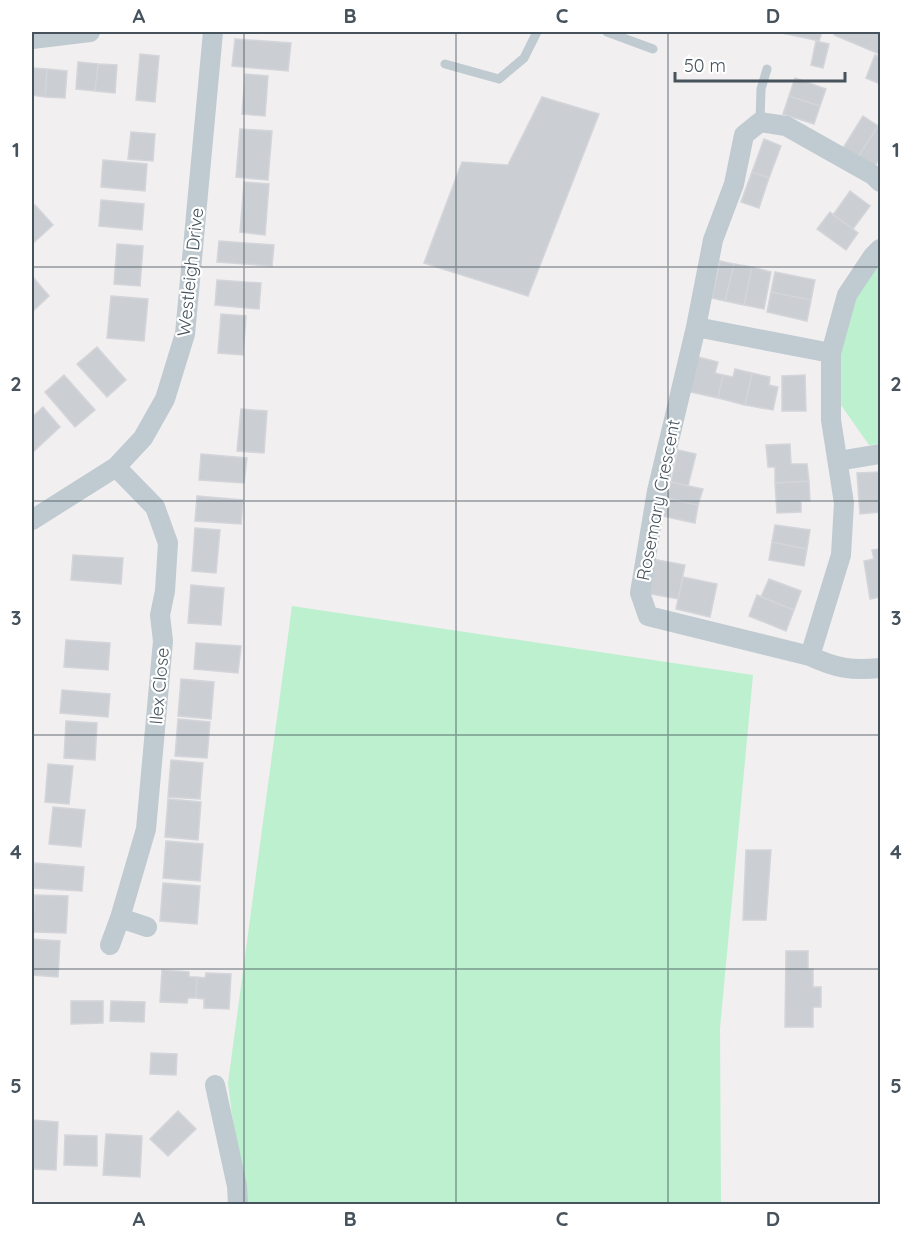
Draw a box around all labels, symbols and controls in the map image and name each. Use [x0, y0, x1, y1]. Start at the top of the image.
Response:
text: A [133, 3, 146, 28]
text: B [343, 3, 357, 28]
text: C [556, 3, 569, 28]
text: D [766, 3, 780, 28]
scale bar [675, 45, 844, 83]
text: 50 m [684, 54, 726, 77]
text: 1 [12, 137, 20, 162]
text: 1 [892, 137, 900, 162]
street label: Westleigh Drive [172, 206, 208, 338]
text: 2 [10, 371, 22, 396]
text: 2 [890, 371, 902, 396]
street label: Rosemary Crescent [631, 417, 685, 583]
text: 3 [11, 605, 21, 630]
text: 3 [891, 605, 901, 630]
street label: Ilex Close [144, 646, 174, 726]
text: 4 [10, 839, 22, 864]
text: 4 [890, 839, 902, 864]
text: 5 [10, 1073, 22, 1098]
text: 5 [890, 1073, 902, 1098]
text: A [133, 1206, 146, 1231]
text: B [343, 1206, 357, 1231]
text: C [556, 1206, 569, 1231]
text: D [766, 1206, 780, 1231]

